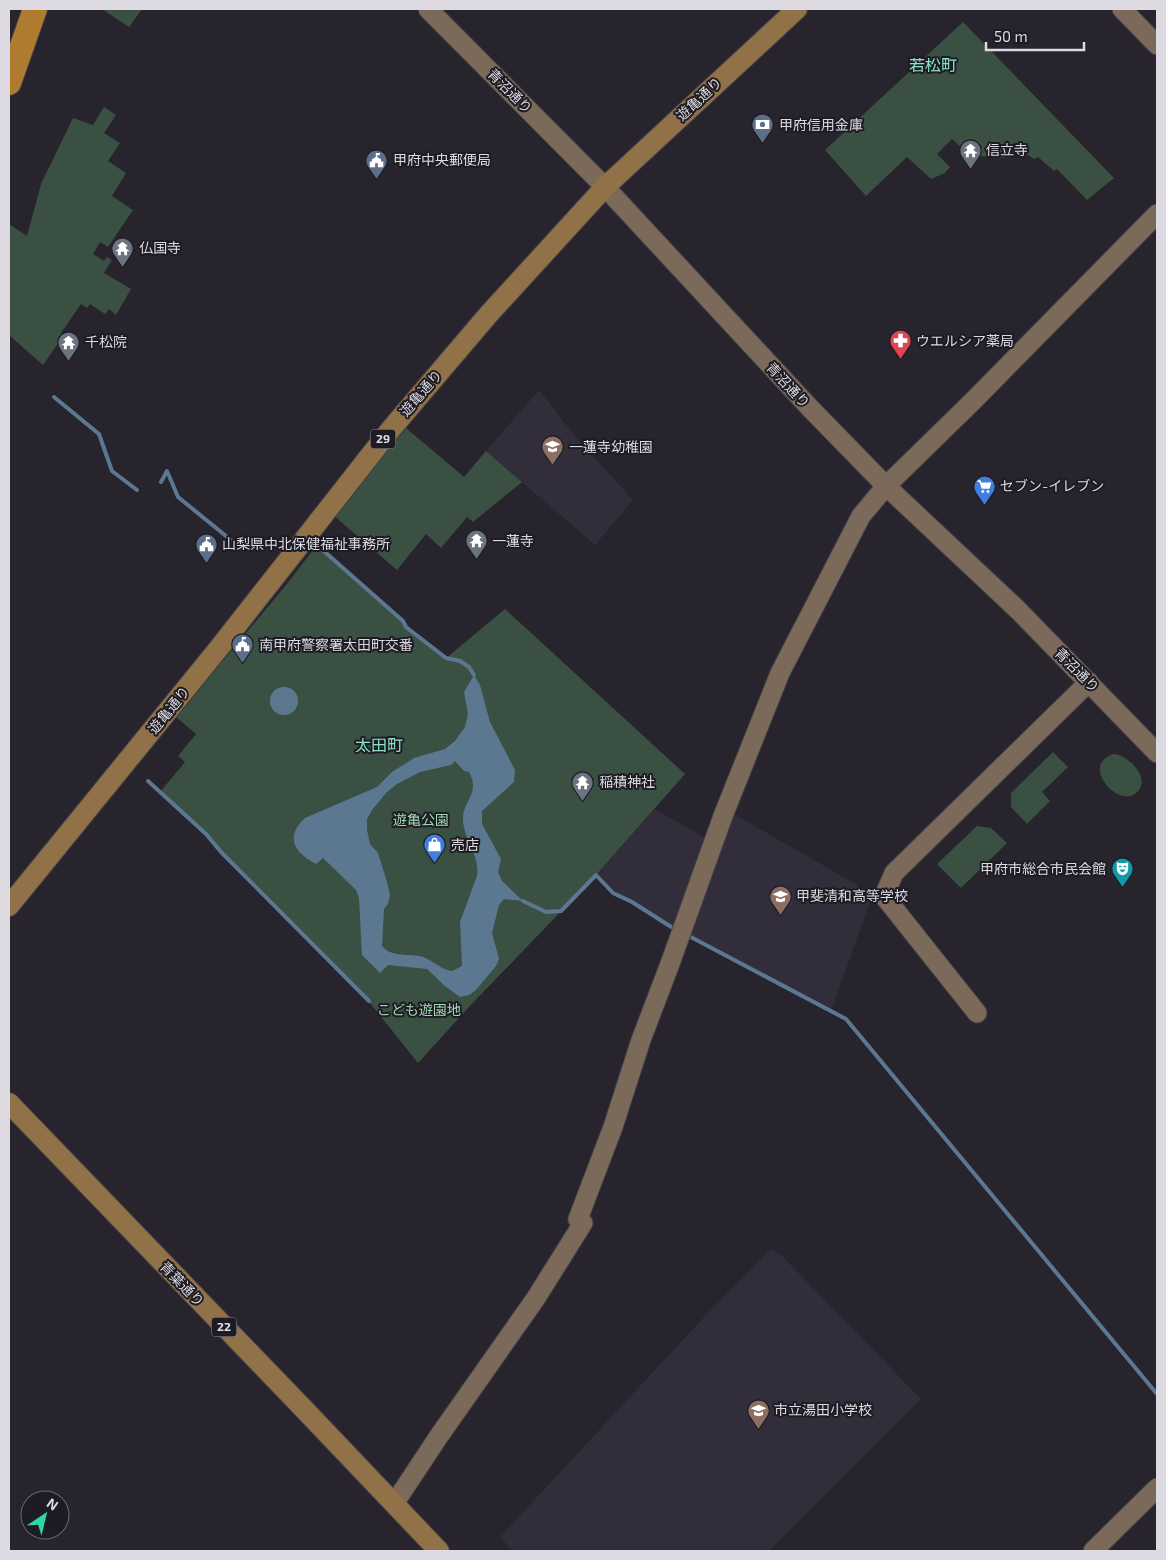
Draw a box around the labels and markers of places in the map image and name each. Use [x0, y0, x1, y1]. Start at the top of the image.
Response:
bank icon: 甲府信用金庫 [751, 113, 775, 144]
place label: 甲府信用金庫 [779, 116, 863, 133]
temple icon: 信立寺 [958, 138, 982, 169]
place label: 信立寺 [986, 141, 1028, 158]
public building icon: 甲府中央郵便局 [365, 148, 389, 179]
place label: 甲府中央郵便局 [393, 151, 491, 168]
temple icon: 仏国寺 [111, 236, 135, 267]
place label: 仏国寺 [139, 239, 181, 256]
pharmacy icon: ウエルシア薬局 [888, 329, 912, 360]
temple icon: 千松院 [57, 330, 81, 361]
place label: ウエルシア薬局 [916, 332, 1014, 349]
place label: 千松院 [85, 333, 127, 350]
school or university icon: 一蓮寺幼稚園 [541, 435, 565, 466]
place label: 一蓮寺幼稚園 [569, 438, 653, 455]
supermarket icon: セブン-イレブン [972, 474, 996, 505]
place label: セブン-イレブン [1000, 477, 1104, 494]
temple icon: 一蓮寺 [464, 529, 488, 560]
public building icon: 山梨県中北保健福祉事務所 [194, 532, 218, 563]
place label: 一蓮寺 [492, 532, 534, 549]
place label: 山梨県中北保健福祉事務所 [222, 535, 390, 552]
public building icon: 南甲府警察署太田町交番 [231, 633, 255, 664]
place label: 南甲府警察署太田町交番 [259, 636, 413, 653]
temple icon: 稲積神社 [571, 770, 595, 801]
place label: 稲積神社 [599, 773, 655, 790]
shop icon: 売店 [423, 833, 447, 864]
place label: 売店 [451, 836, 479, 853]
theatre icon: 甲府市総合市民会館 [1110, 857, 1134, 888]
place label: 甲府市総合市民会館 [980, 860, 1106, 877]
school or university icon: 甲斐清和高等学校 [768, 884, 792, 915]
place label: 甲斐清和高等学校 [796, 887, 908, 904]
school or university icon: 市立湯田小学校 [746, 1398, 770, 1429]
place label: 市立湯田小学校 [774, 1401, 872, 1418]

